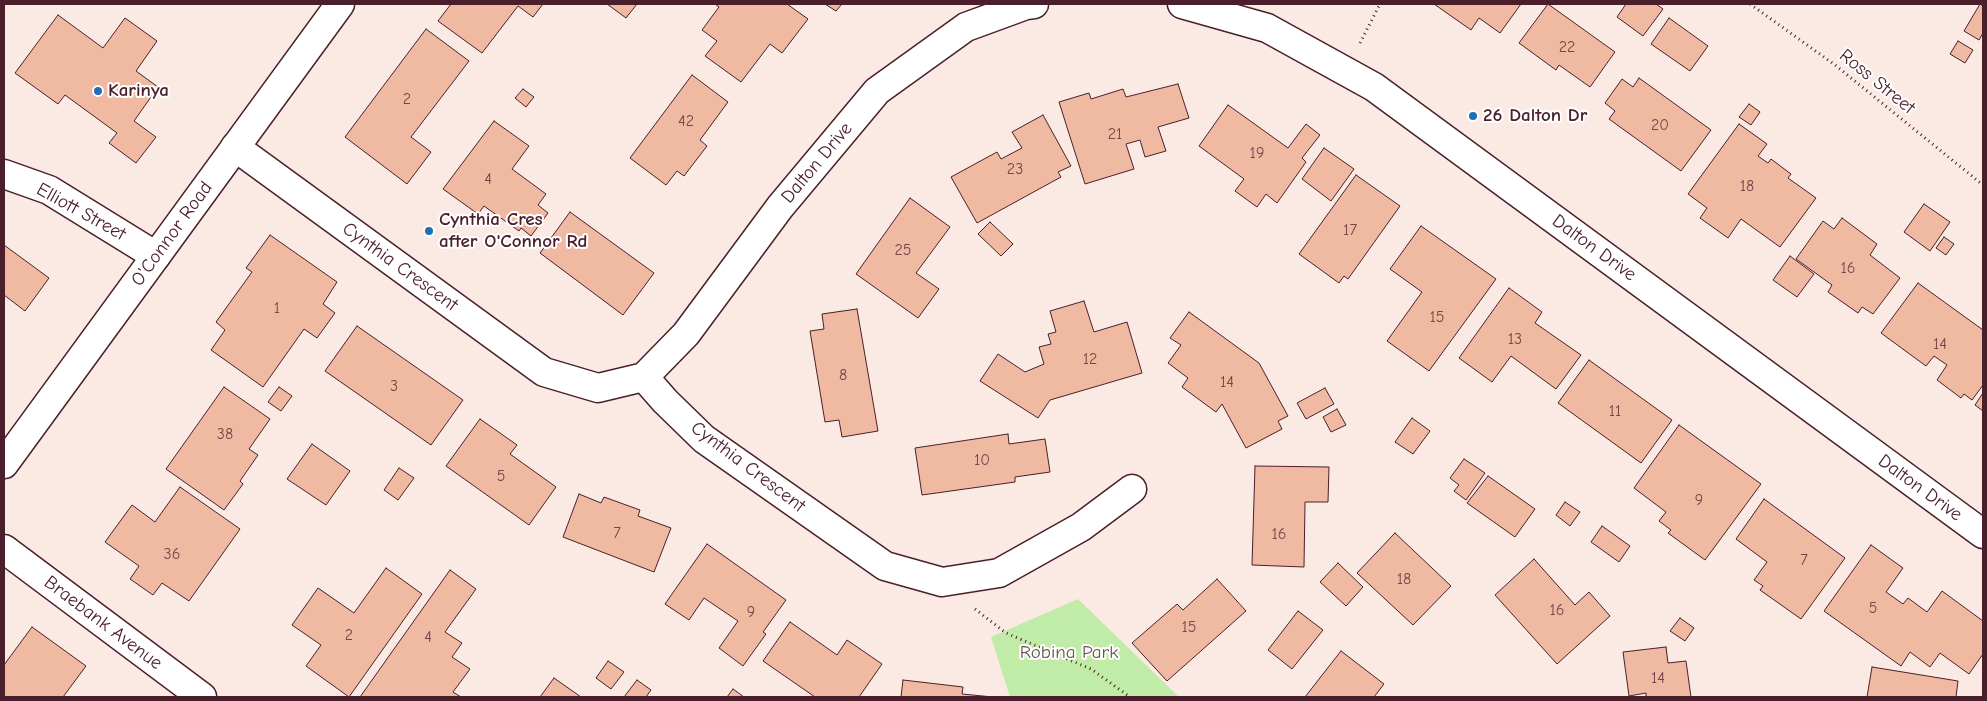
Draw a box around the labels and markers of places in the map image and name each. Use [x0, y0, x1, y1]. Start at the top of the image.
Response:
place label: Karinya [108, 80, 169, 102]
marker: Karinya [92, 85, 104, 97]
place label: 26 Dalton Dr [1483, 105, 1587, 127]
marker: 26 Dalton Dr [1467, 110, 1479, 122]
place label: Cynthia Cres after O'Connor Rd [439, 209, 587, 253]
marker: Cynthia Cres after O'Connor Rd [423, 225, 435, 237]

